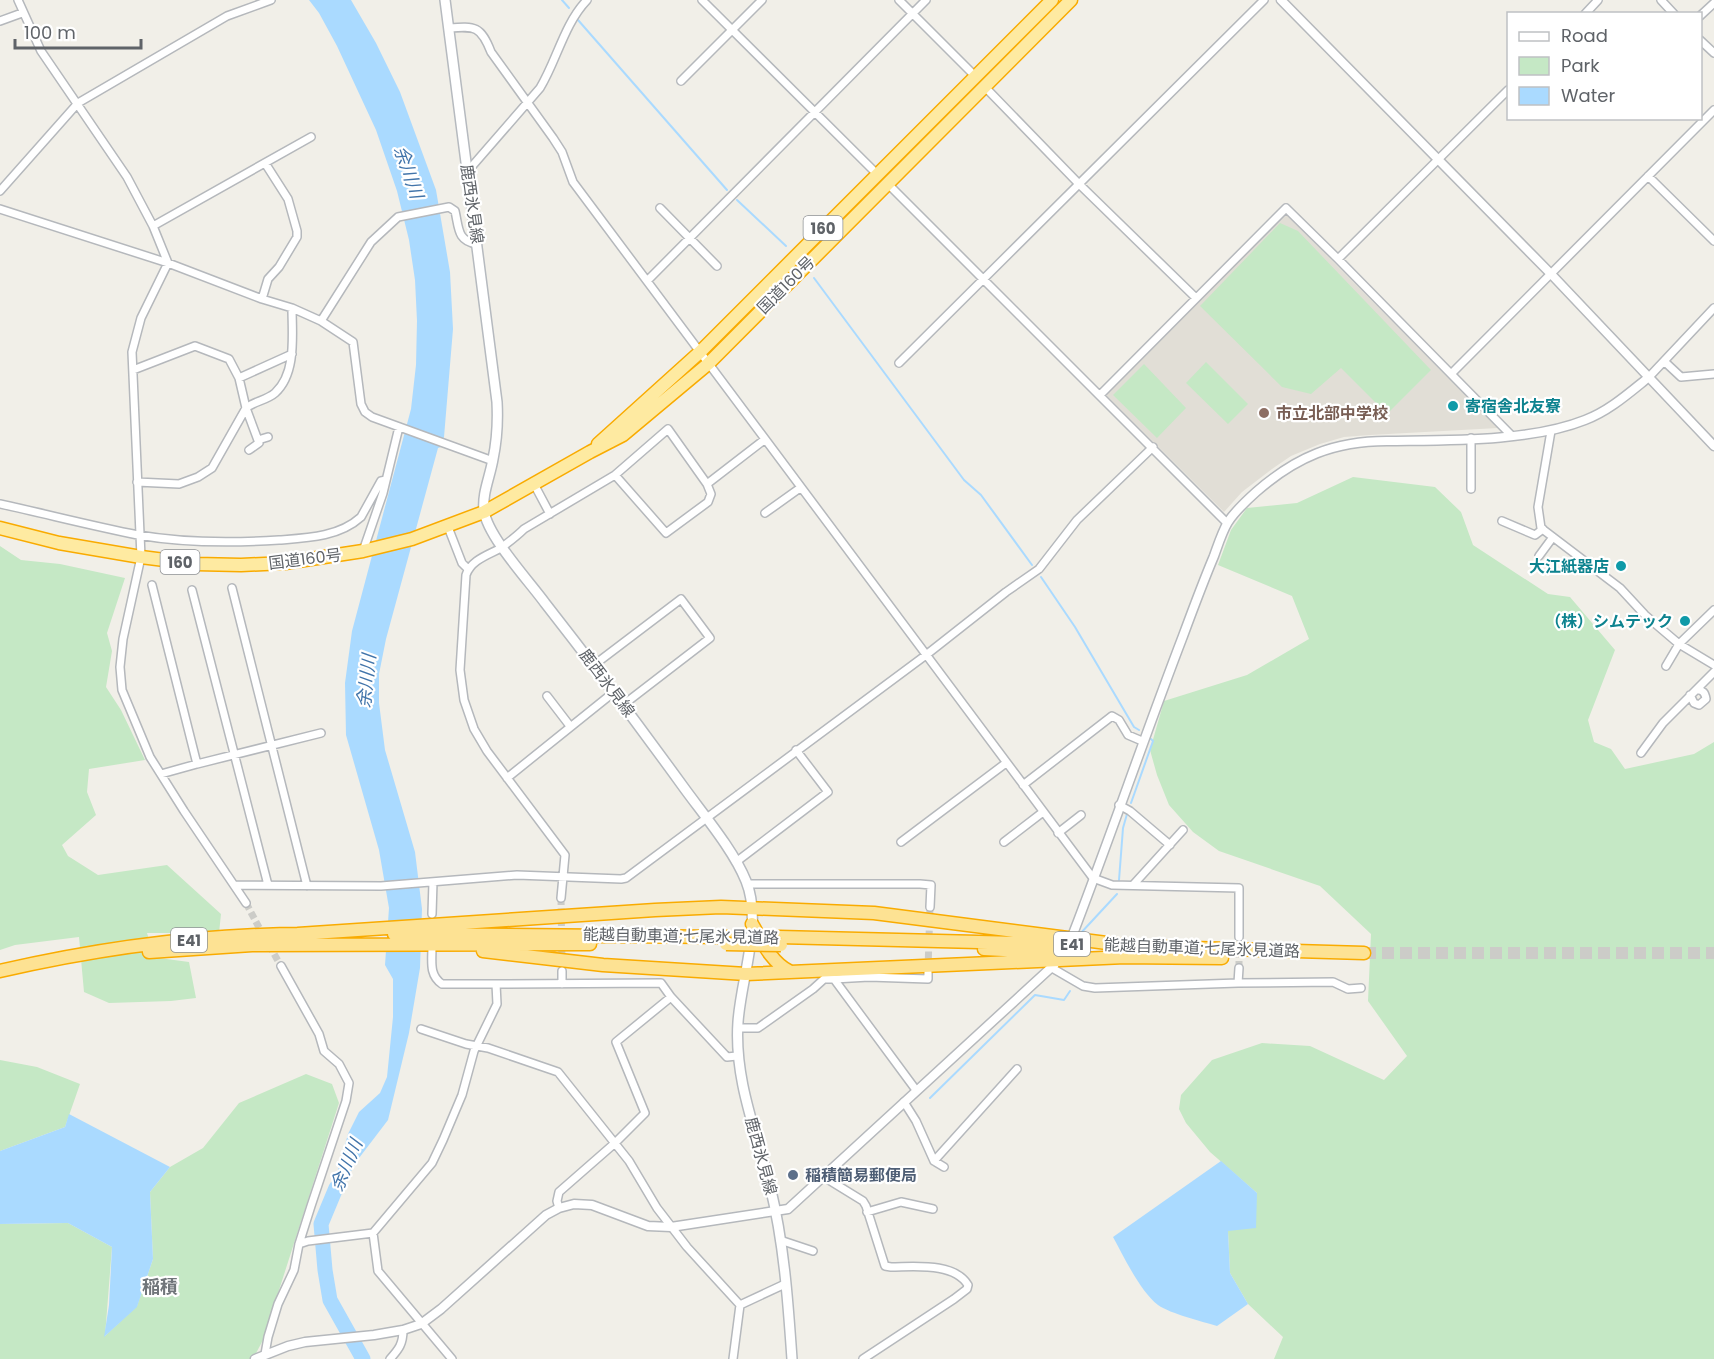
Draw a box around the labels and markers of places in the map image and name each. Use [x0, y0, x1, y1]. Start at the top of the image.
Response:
place label: 寄宿舎北友寮 [1465, 395, 1561, 418]
marker: 寄宿舎北友寮 [1446, 399, 1460, 413]
place label: 市立北部中学校 [1276, 402, 1388, 425]
marker: 市立北部中学校 [1257, 406, 1271, 420]
place label: 大江紙器店 [1529, 555, 1609, 578]
marker: 大江紙器店 [1614, 559, 1628, 573]
place label: （株）シムテック [1545, 610, 1673, 633]
marker: （株）シムテック [1678, 614, 1692, 628]
place label: 稲積簡易郵便局 [805, 1164, 917, 1187]
marker: 稲積簡易郵便局 [786, 1168, 800, 1182]

